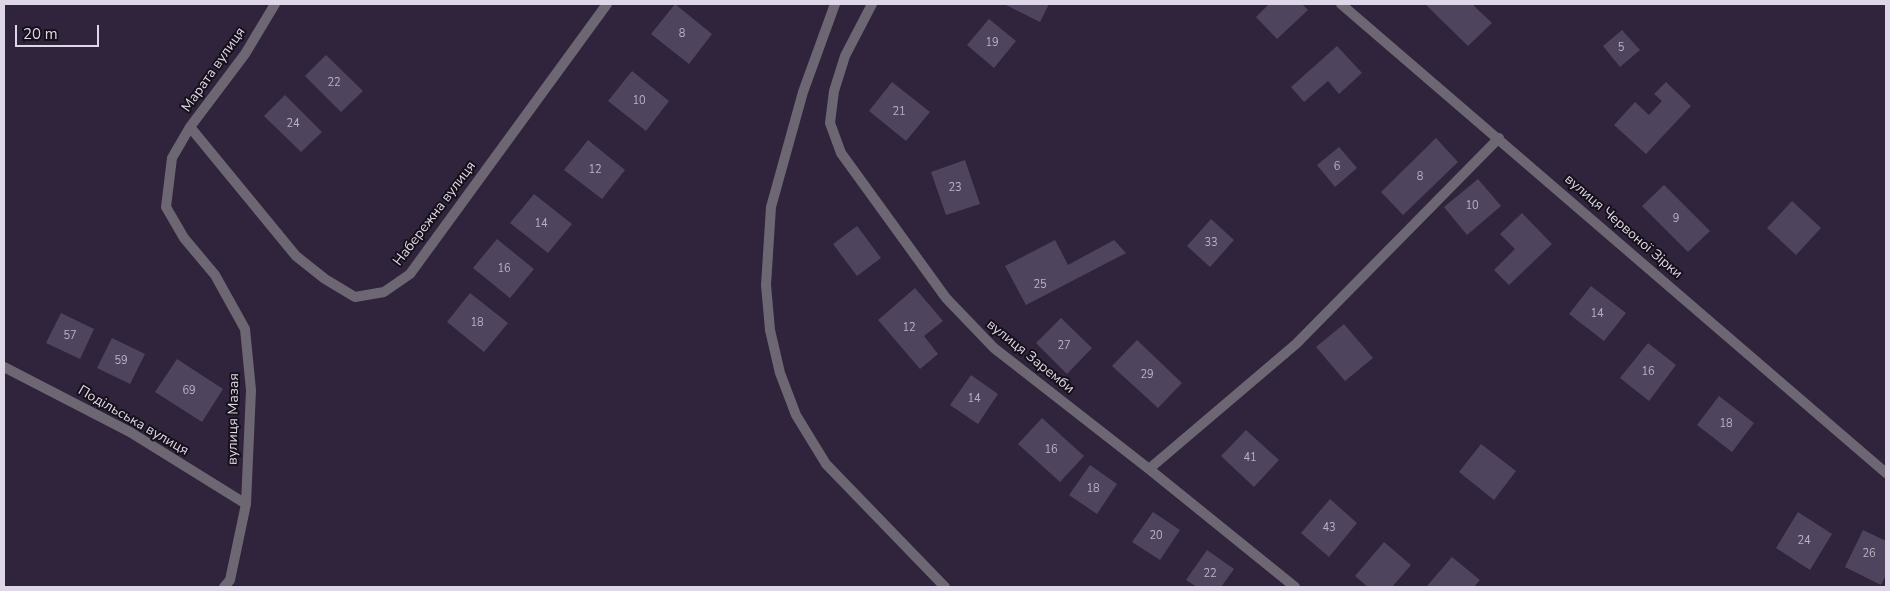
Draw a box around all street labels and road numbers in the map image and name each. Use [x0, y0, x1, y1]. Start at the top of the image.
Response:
street label: Марата вулиця [179, 24, 249, 116]
street label: Набережна вулиця [390, 158, 480, 270]
street label: вулиця Червоної Зірки [1561, 171, 1685, 283]
street label: вулиця Заремби [983, 316, 1077, 398]
street label: вулиця Мазая [225, 373, 243, 465]
street label: Подільська вулиця [75, 382, 191, 460]

